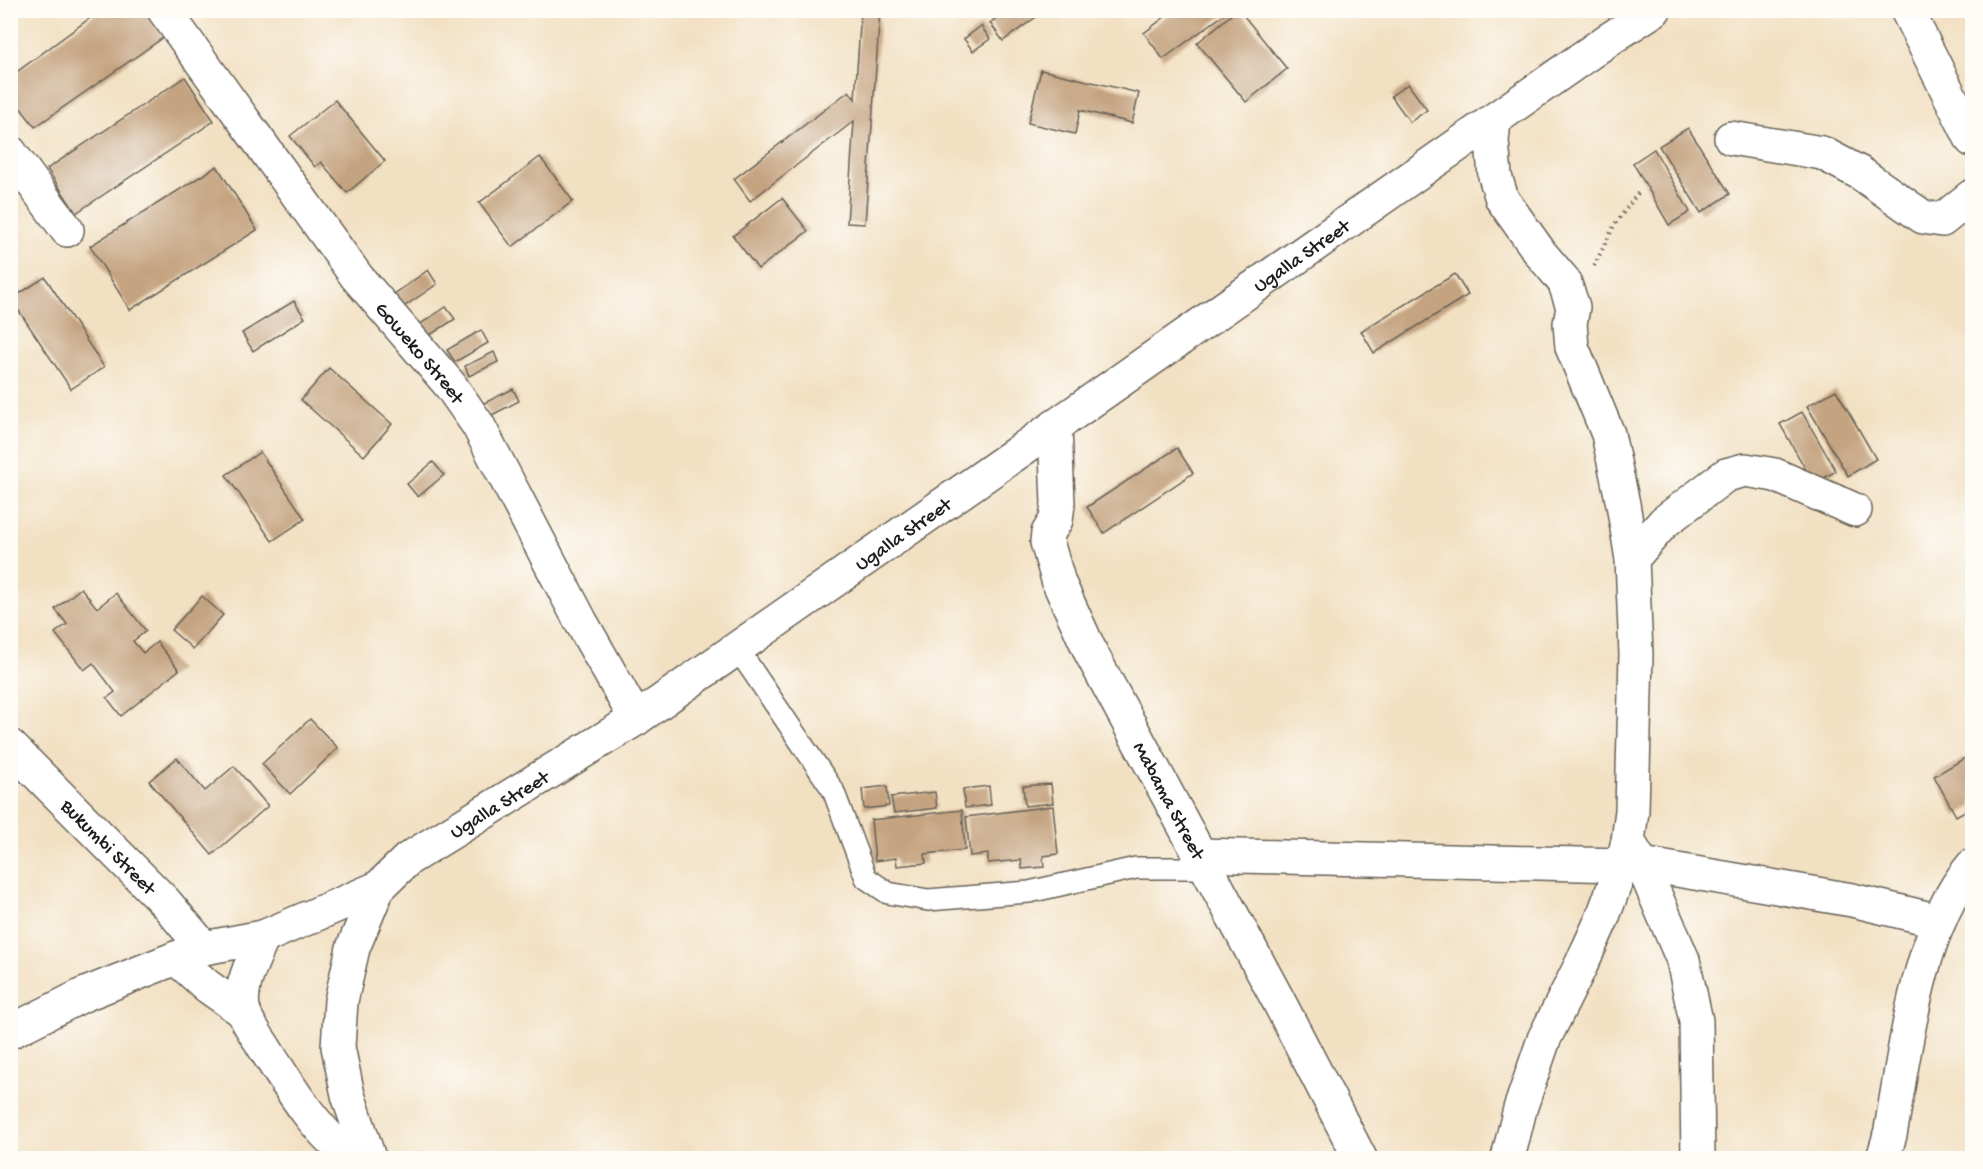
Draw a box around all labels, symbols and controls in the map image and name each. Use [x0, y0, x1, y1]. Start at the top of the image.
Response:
street label: Ugalla Street [1250, 215, 1357, 299]
street label: Goweko Street [369, 299, 469, 411]
street label: Ugalla Street [852, 493, 958, 577]
street label: Mabama Street [1126, 739, 1209, 866]
street label: Ugalla Street [447, 766, 556, 845]
street label: Bukumbi Street [54, 795, 160, 902]

